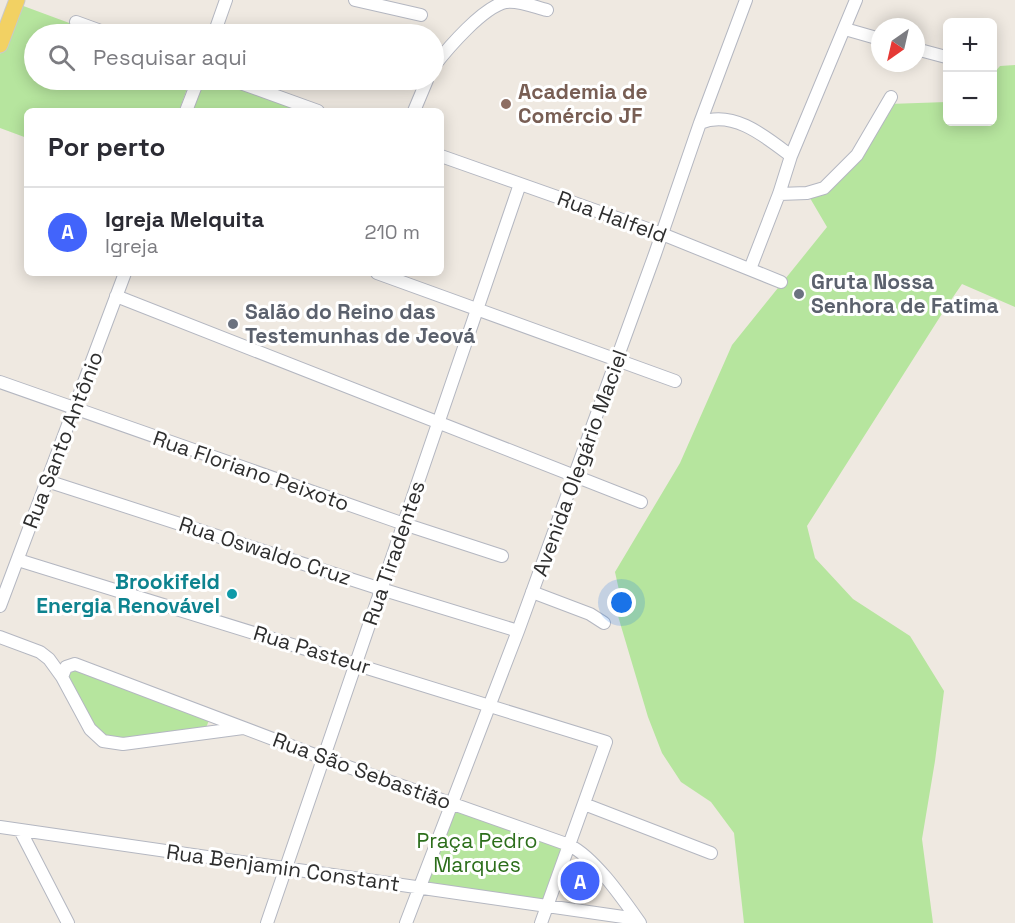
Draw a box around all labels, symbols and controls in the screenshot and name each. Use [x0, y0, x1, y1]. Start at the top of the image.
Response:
north arrow [871, 18, 925, 72]
map controls [943, 18, 997, 126]
button: + [943, 18, 997, 72]
search box [24, 24, 444, 90]
icon: search [45, 41, 78, 74]
text: Pesquisar aqui [93, 43, 247, 71]
button: − [943, 72, 997, 126]
place label: Academia de Comércio JF [518, 78, 648, 129]
marker: Academia de Comércio JF [499, 97, 513, 111]
text: Por perto [48, 130, 165, 164]
street label: Rua Halfeld [554, 184, 671, 249]
text: Igreja Melquita [105, 205, 264, 233]
text: A [61, 219, 74, 245]
text: 210 m [364, 219, 420, 245]
text: Igreja [105, 233, 158, 259]
place label: Gruta Nossa Senhora de Fatima [811, 268, 999, 319]
marker: Gruta Nossa Senhora de Fatima [792, 287, 806, 301]
place label: Salão do Reino das Testemunhas de Jeová [245, 298, 476, 349]
marker: Salão do Reino das Testemunhas de Jeová [226, 317, 240, 331]
street label: Avenida Olegário Maciel [526, 346, 633, 580]
street label: Rua Santo Antônio [16, 347, 109, 532]
street label: Rua Floriano Peixoto [149, 424, 353, 517]
street label: Rua Tiradentes [356, 477, 431, 629]
street label: Rua Oswaldo Cruz [176, 510, 355, 591]
place label: Brookifeld Energia Renovável [36, 568, 220, 619]
marker: Brookifeld Energia Renovável [225, 587, 239, 601]
your location [607, 588, 636, 617]
street label: Rua Pasteur [250, 619, 374, 680]
street label: Rua São Sebastião [269, 726, 455, 815]
park label: Praça Pedro Marques [417, 827, 537, 878]
street label: Rua Benjamin Constant [165, 838, 402, 897]
pin: A [560, 858, 600, 904]

